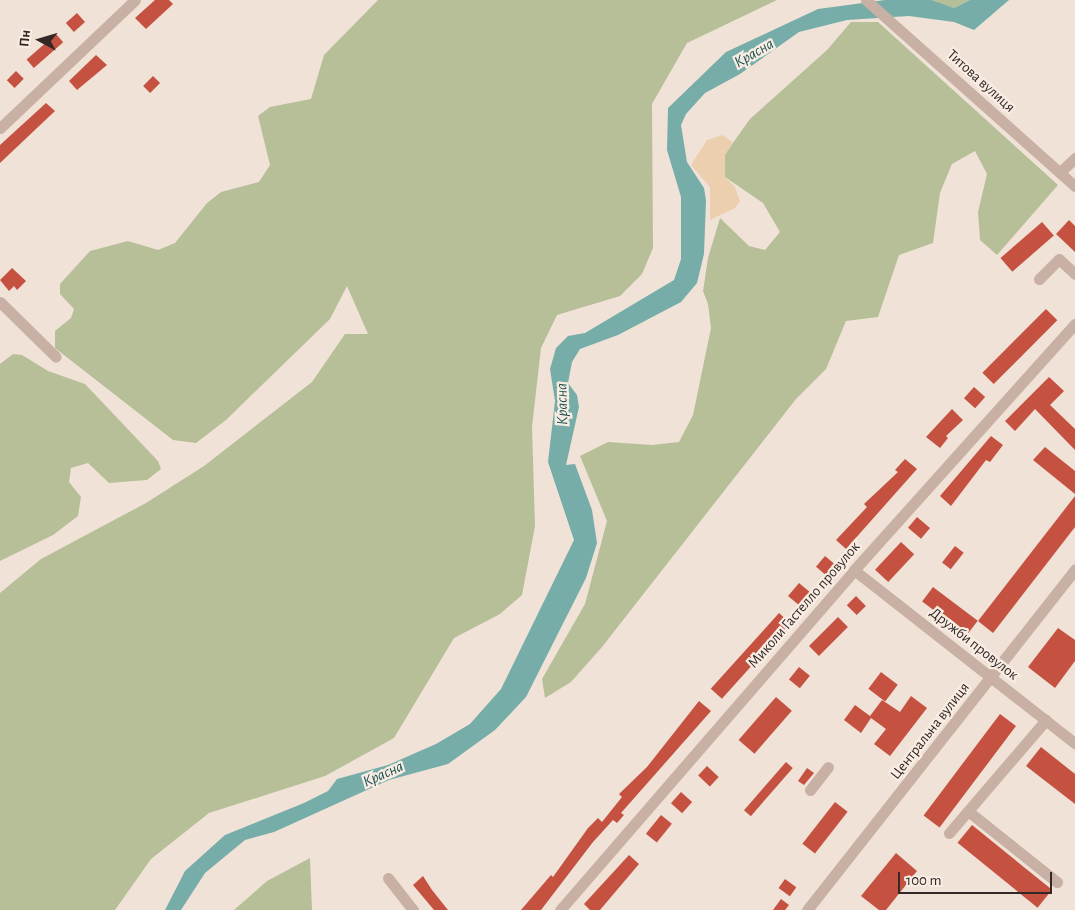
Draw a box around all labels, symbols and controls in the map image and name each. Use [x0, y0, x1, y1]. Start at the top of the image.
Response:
north arrow [15, 15, 65, 65]
text: Пн [17, 29, 33, 48]
water label: Красна [731, 34, 777, 72]
street label: Титова вулиця [943, 46, 1019, 116]
water label: Красна [552, 383, 572, 425]
street label: Миколи Гастелло провулок [744, 538, 864, 672]
street label: Дружби провулок [926, 604, 1022, 684]
street label: Центральна вулиця [887, 679, 973, 783]
water label: Красна [360, 757, 406, 791]
scale bar [900, 862, 1054, 894]
text: 100 m [906, 873, 941, 888]

